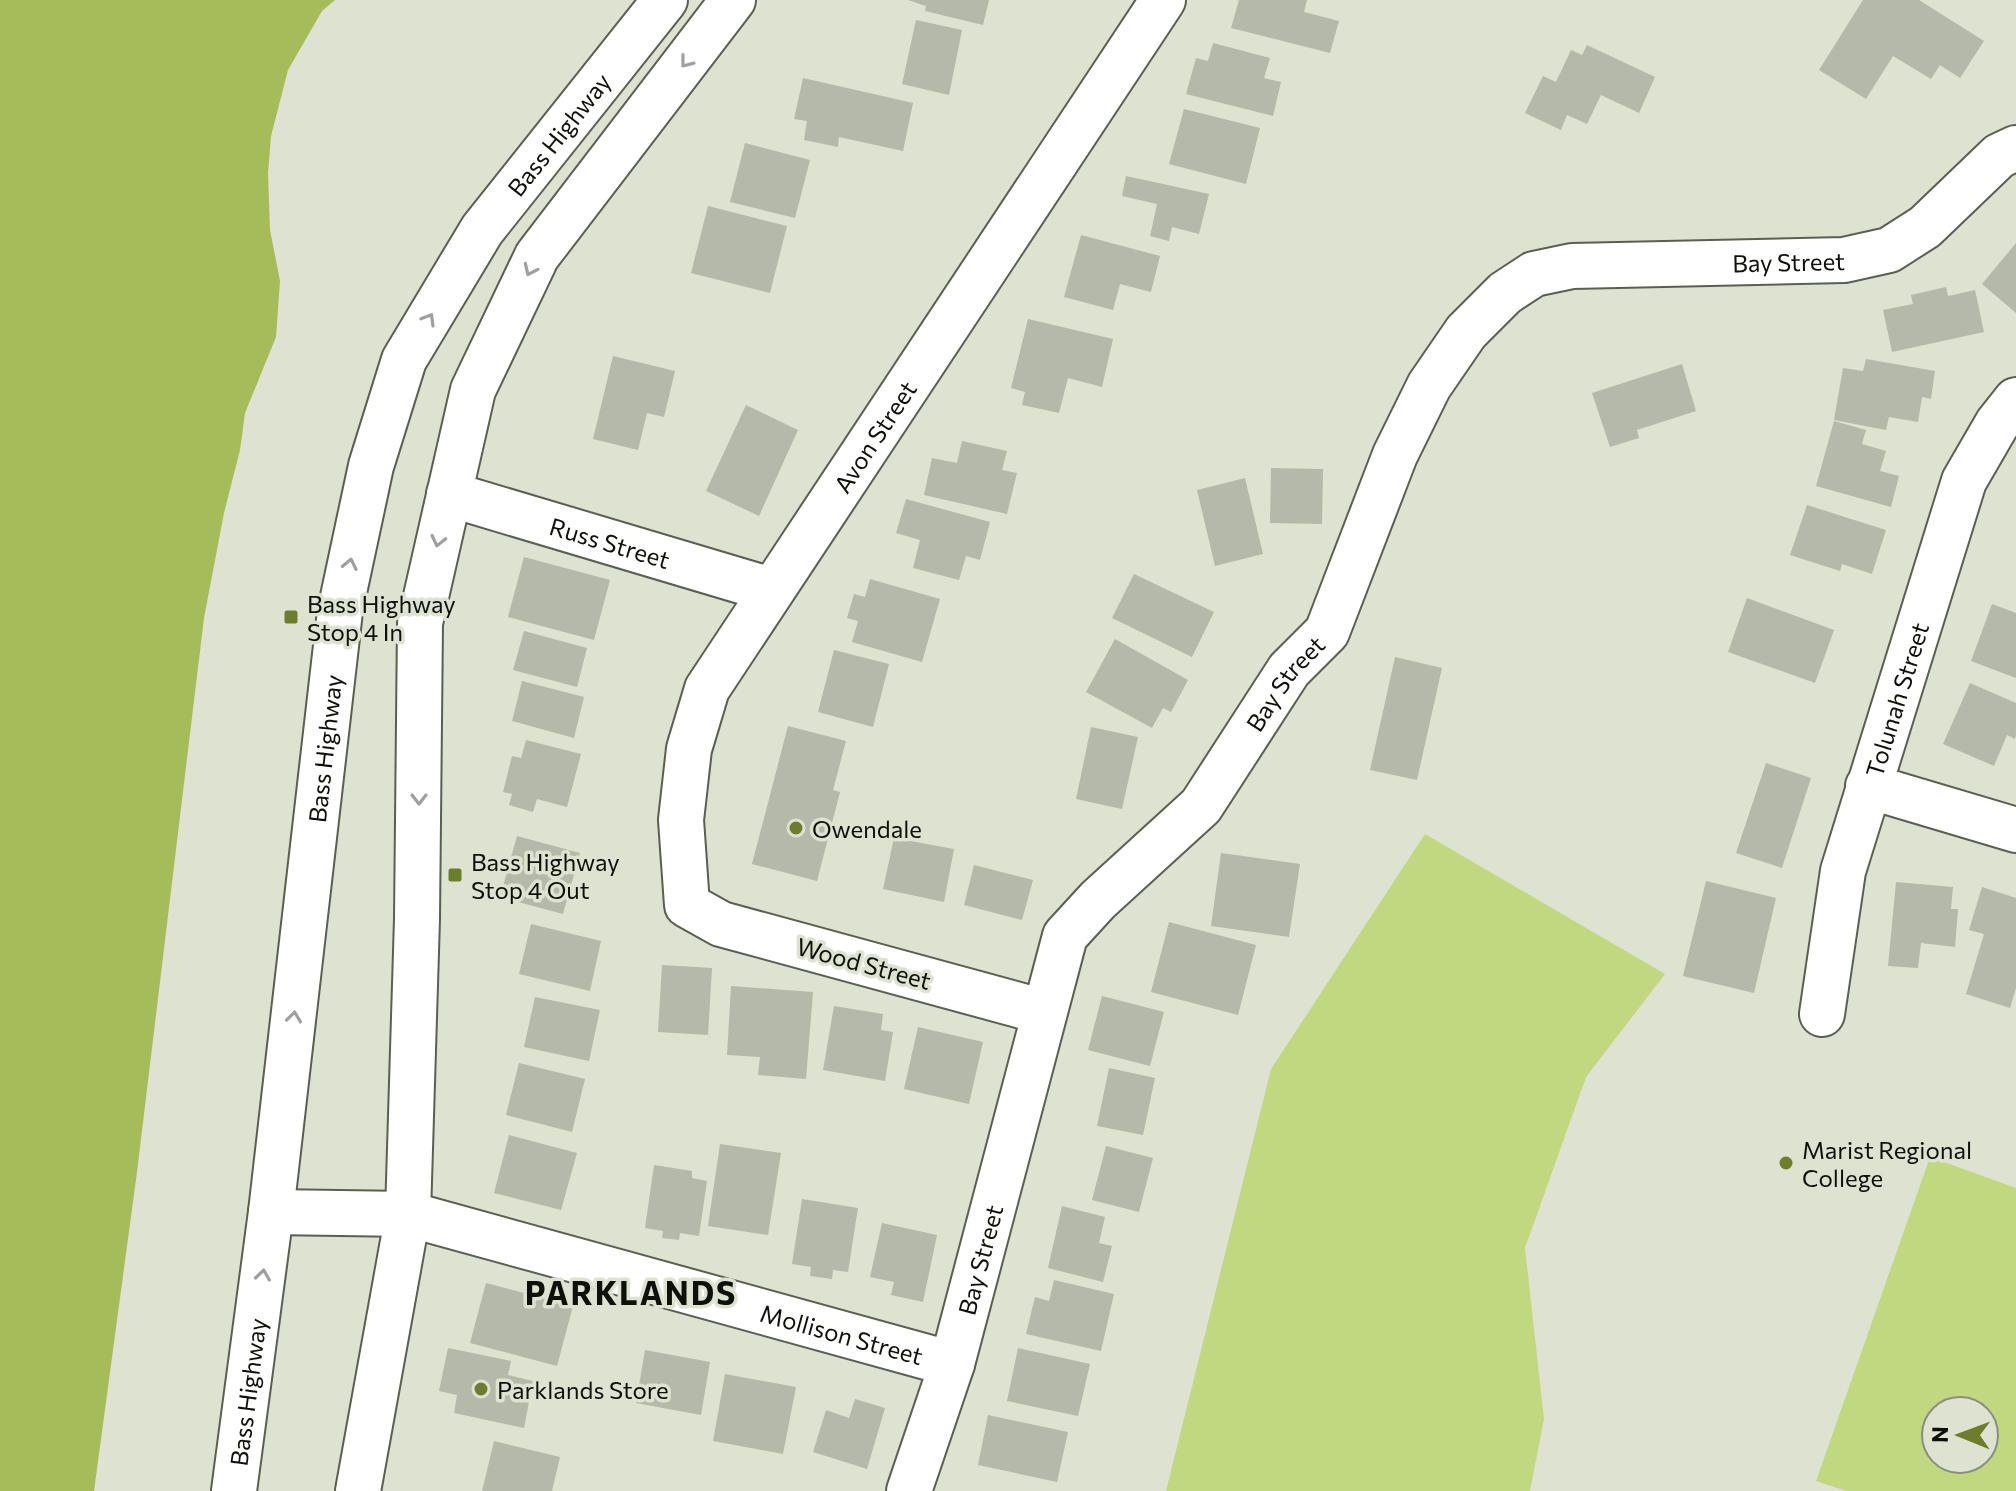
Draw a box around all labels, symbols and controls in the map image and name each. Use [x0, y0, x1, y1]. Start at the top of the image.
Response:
one-way arrow [681, 53, 695, 68]
street label: Bass Highway [501, 67, 616, 201]
street label: Bay Street [1732, 245, 1845, 277]
one-way arrow [524, 261, 540, 276]
one-way arrow [419, 313, 435, 328]
street label: Avon Street [827, 375, 922, 498]
street label: Russ Street [547, 510, 674, 574]
one-way arrow [430, 534, 447, 547]
one-way arrow [341, 558, 358, 572]
place label: Bass Highway Stop 4 In [307, 589, 456, 646]
marker: Bass Highway Stop 4 In [282, 608, 300, 626]
street label: Tolunah Street [1859, 619, 1934, 780]
street label: Bay Street [1239, 629, 1330, 736]
street label: Bass Highway [301, 673, 347, 824]
one-way arrow [410, 793, 428, 806]
place label: Owendale [812, 814, 922, 843]
marker: Owendale [787, 819, 805, 837]
place label: Bass Highway Stop 4 Out [471, 847, 620, 904]
marker: Bass Highway Stop 4 Out [446, 866, 464, 884]
street label: Wood Street [794, 931, 934, 995]
one-way arrow [285, 1010, 302, 1023]
place label: Marist Regional College [1802, 1135, 1972, 1192]
marker: Marist Regional College [1777, 1154, 1795, 1172]
street label: Bay Street [951, 1201, 1008, 1318]
one-way arrow [254, 1268, 271, 1282]
district label: PARKLANDS [525, 1272, 737, 1312]
street label: Mollison Street [757, 1297, 926, 1370]
street label: Bass Highway [223, 1316, 271, 1468]
place label: Parklands Store [497, 1375, 669, 1404]
marker: Parklands Store [472, 1380, 490, 1398]
north arrow [1920, 1395, 2000, 1475]
text: N [1926, 1426, 1953, 1443]

